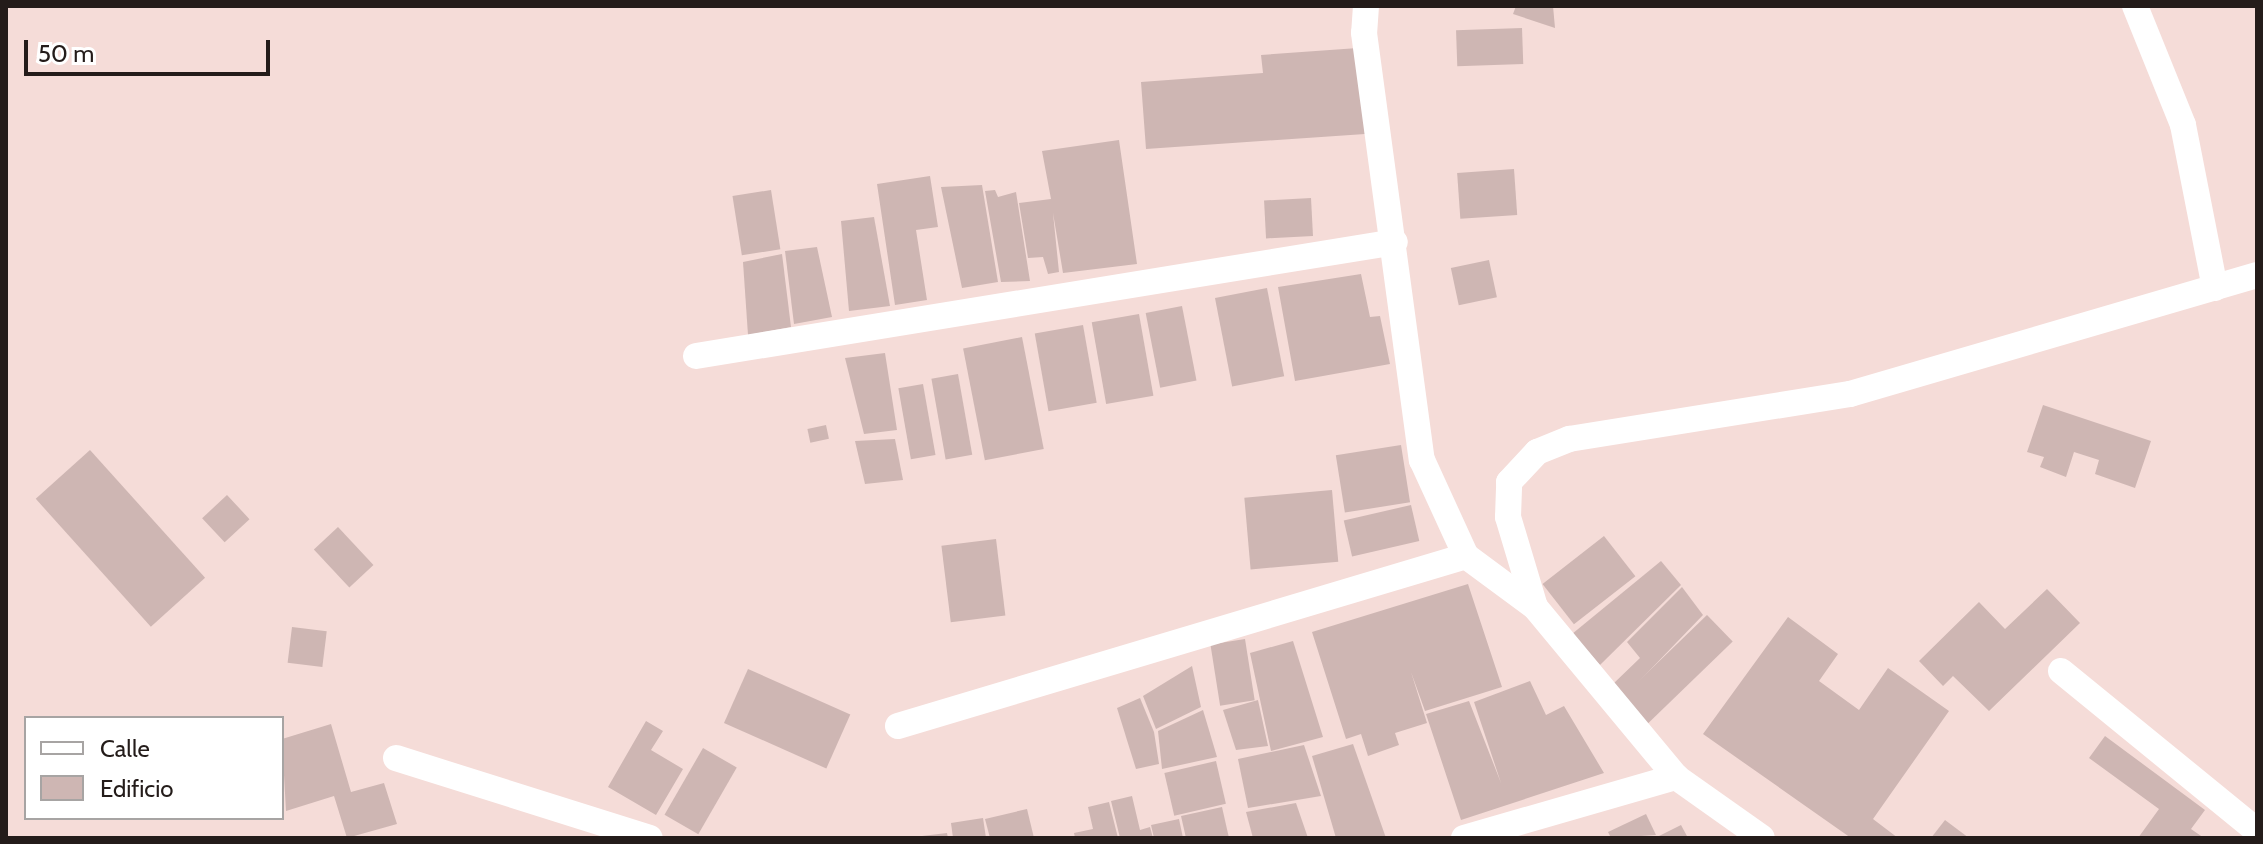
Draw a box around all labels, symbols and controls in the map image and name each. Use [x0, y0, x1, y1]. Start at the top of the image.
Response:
scale bar [28, 24, 274, 74]
text: 50 m [38, 39, 94, 68]
legend [24, 716, 284, 820]
text: Calle [100, 734, 150, 763]
text: Edificio [100, 774, 174, 803]

